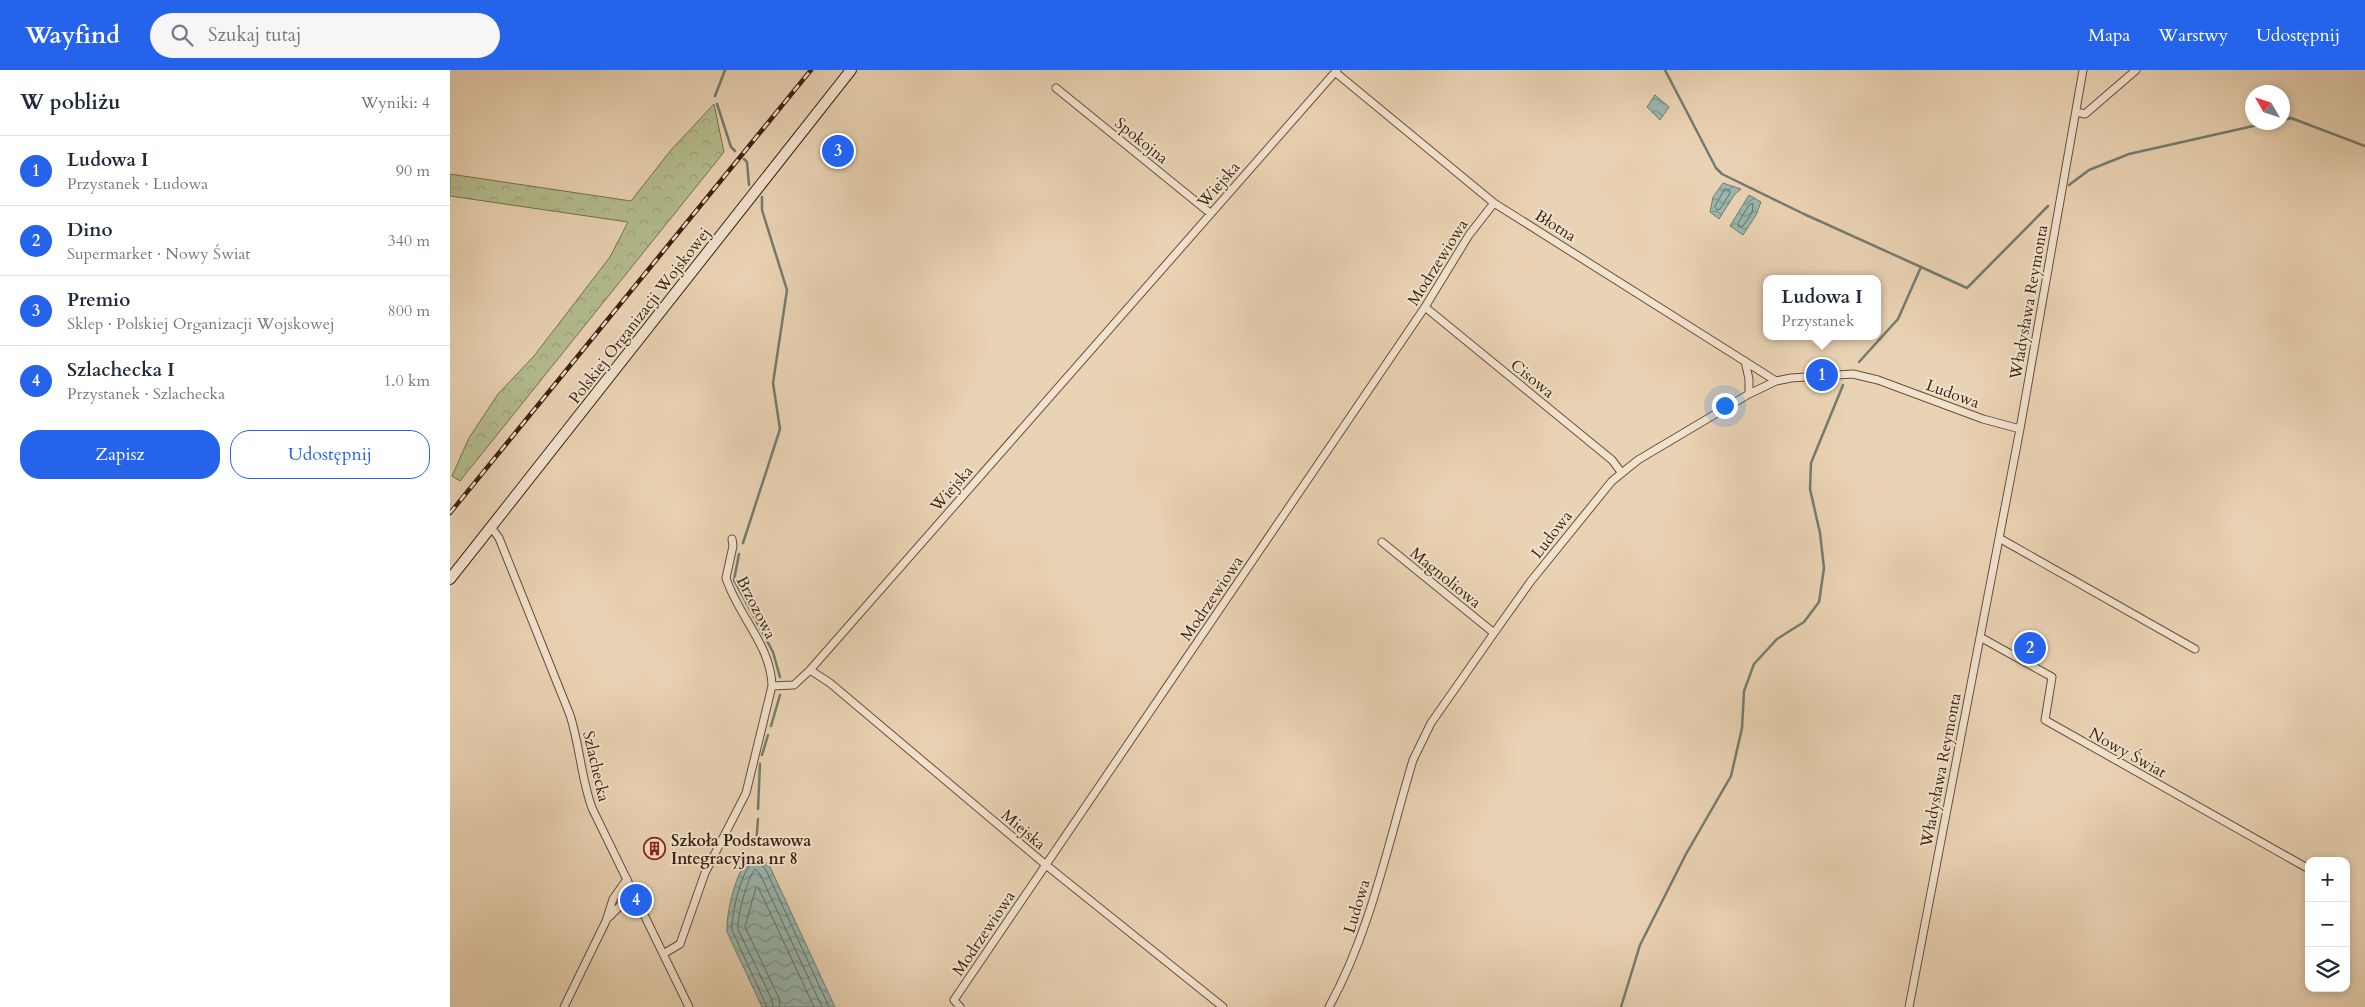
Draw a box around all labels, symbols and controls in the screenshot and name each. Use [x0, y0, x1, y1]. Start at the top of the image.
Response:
search box [150, 13, 500, 58]
text: Wayfind [25, 19, 120, 52]
icon: search [168, 21, 196, 49]
text: Szukaj tutaj [208, 22, 301, 48]
text: Mapa [2088, 23, 2130, 48]
text: Warstwy [2158, 23, 2228, 48]
text: Udostępnij [2256, 23, 2340, 48]
north arrow [2245, 85, 2290, 130]
text: W pobliżu [20, 88, 121, 117]
text: Wyniki: 4 [361, 92, 430, 114]
street label: Spokojna [1110, 112, 1173, 169]
pin: 3 [822, 132, 854, 170]
text: Ludowa I [67, 147, 148, 173]
street label: Wiejska [1192, 157, 1245, 213]
text: 1 [32, 160, 40, 182]
text: 90 m [396, 160, 430, 182]
text: Przystanek · Ludowa [67, 173, 208, 195]
street label: Błotna [1531, 205, 1580, 247]
street label: Modrzewiowa [1402, 215, 1473, 310]
text: Dino [67, 217, 113, 243]
street label: Polskiej Organizacji Wojskowej [564, 223, 716, 408]
street label: Władysława Reymonta [2004, 223, 2053, 382]
text: 2 [32, 230, 40, 252]
text: 340 m [388, 230, 430, 252]
text: Supermarket · Nowy Świat [67, 243, 250, 265]
popup [1763, 275, 1881, 340]
text: Ludowa I [1781, 284, 1863, 310]
text: Premio [67, 287, 130, 313]
text: 3 [32, 300, 40, 322]
text: 800 m [388, 300, 430, 322]
text: Przystanek [1781, 310, 1854, 332]
text: Sklep · Polskiej Organizacji Wojskowej [67, 313, 335, 335]
street label: Cisowa [1506, 354, 1559, 403]
pin: 1 [1806, 356, 1838, 394]
text: Szlachecka I [67, 357, 175, 383]
text: 4 [32, 370, 40, 392]
text: 1.0 km [383, 370, 430, 392]
street label: Ludowa [1923, 374, 1983, 414]
text: Przystanek · Szlachecka [67, 383, 225, 405]
your location [1712, 393, 1738, 419]
button: Zapisz [20, 430, 220, 479]
button: Udostępnij [230, 430, 430, 479]
street label: Wiejska [925, 461, 978, 517]
street label: Ludowa [1526, 506, 1578, 563]
street label: Magnoliowa [1405, 542, 1486, 613]
street label: Modrzewiowa [1175, 552, 1248, 645]
street label: Brzozowa [731, 572, 781, 643]
pin: 2 [2014, 629, 2046, 667]
street label: Władysława Reymonta [1915, 691, 1967, 850]
street label: Nowy Świat [2085, 723, 2170, 783]
street label: Szlachecka [577, 729, 615, 804]
street label: Miejska [996, 805, 1050, 855]
place label: Szkoła Podstawowa Integracyjna nr 8 [671, 830, 811, 870]
building icon: Szkoła Podstawowa Integracyjna nr 8 [643, 837, 667, 861]
map controls [2305, 857, 2350, 992]
button: + [2305, 857, 2350, 902]
street label: Ludowa [1338, 877, 1376, 936]
pin: 4 [620, 881, 652, 919]
street label: Modrzewiowa [947, 887, 1020, 980]
button: − [2305, 902, 2350, 947]
button: layers [2305, 947, 2350, 992]

